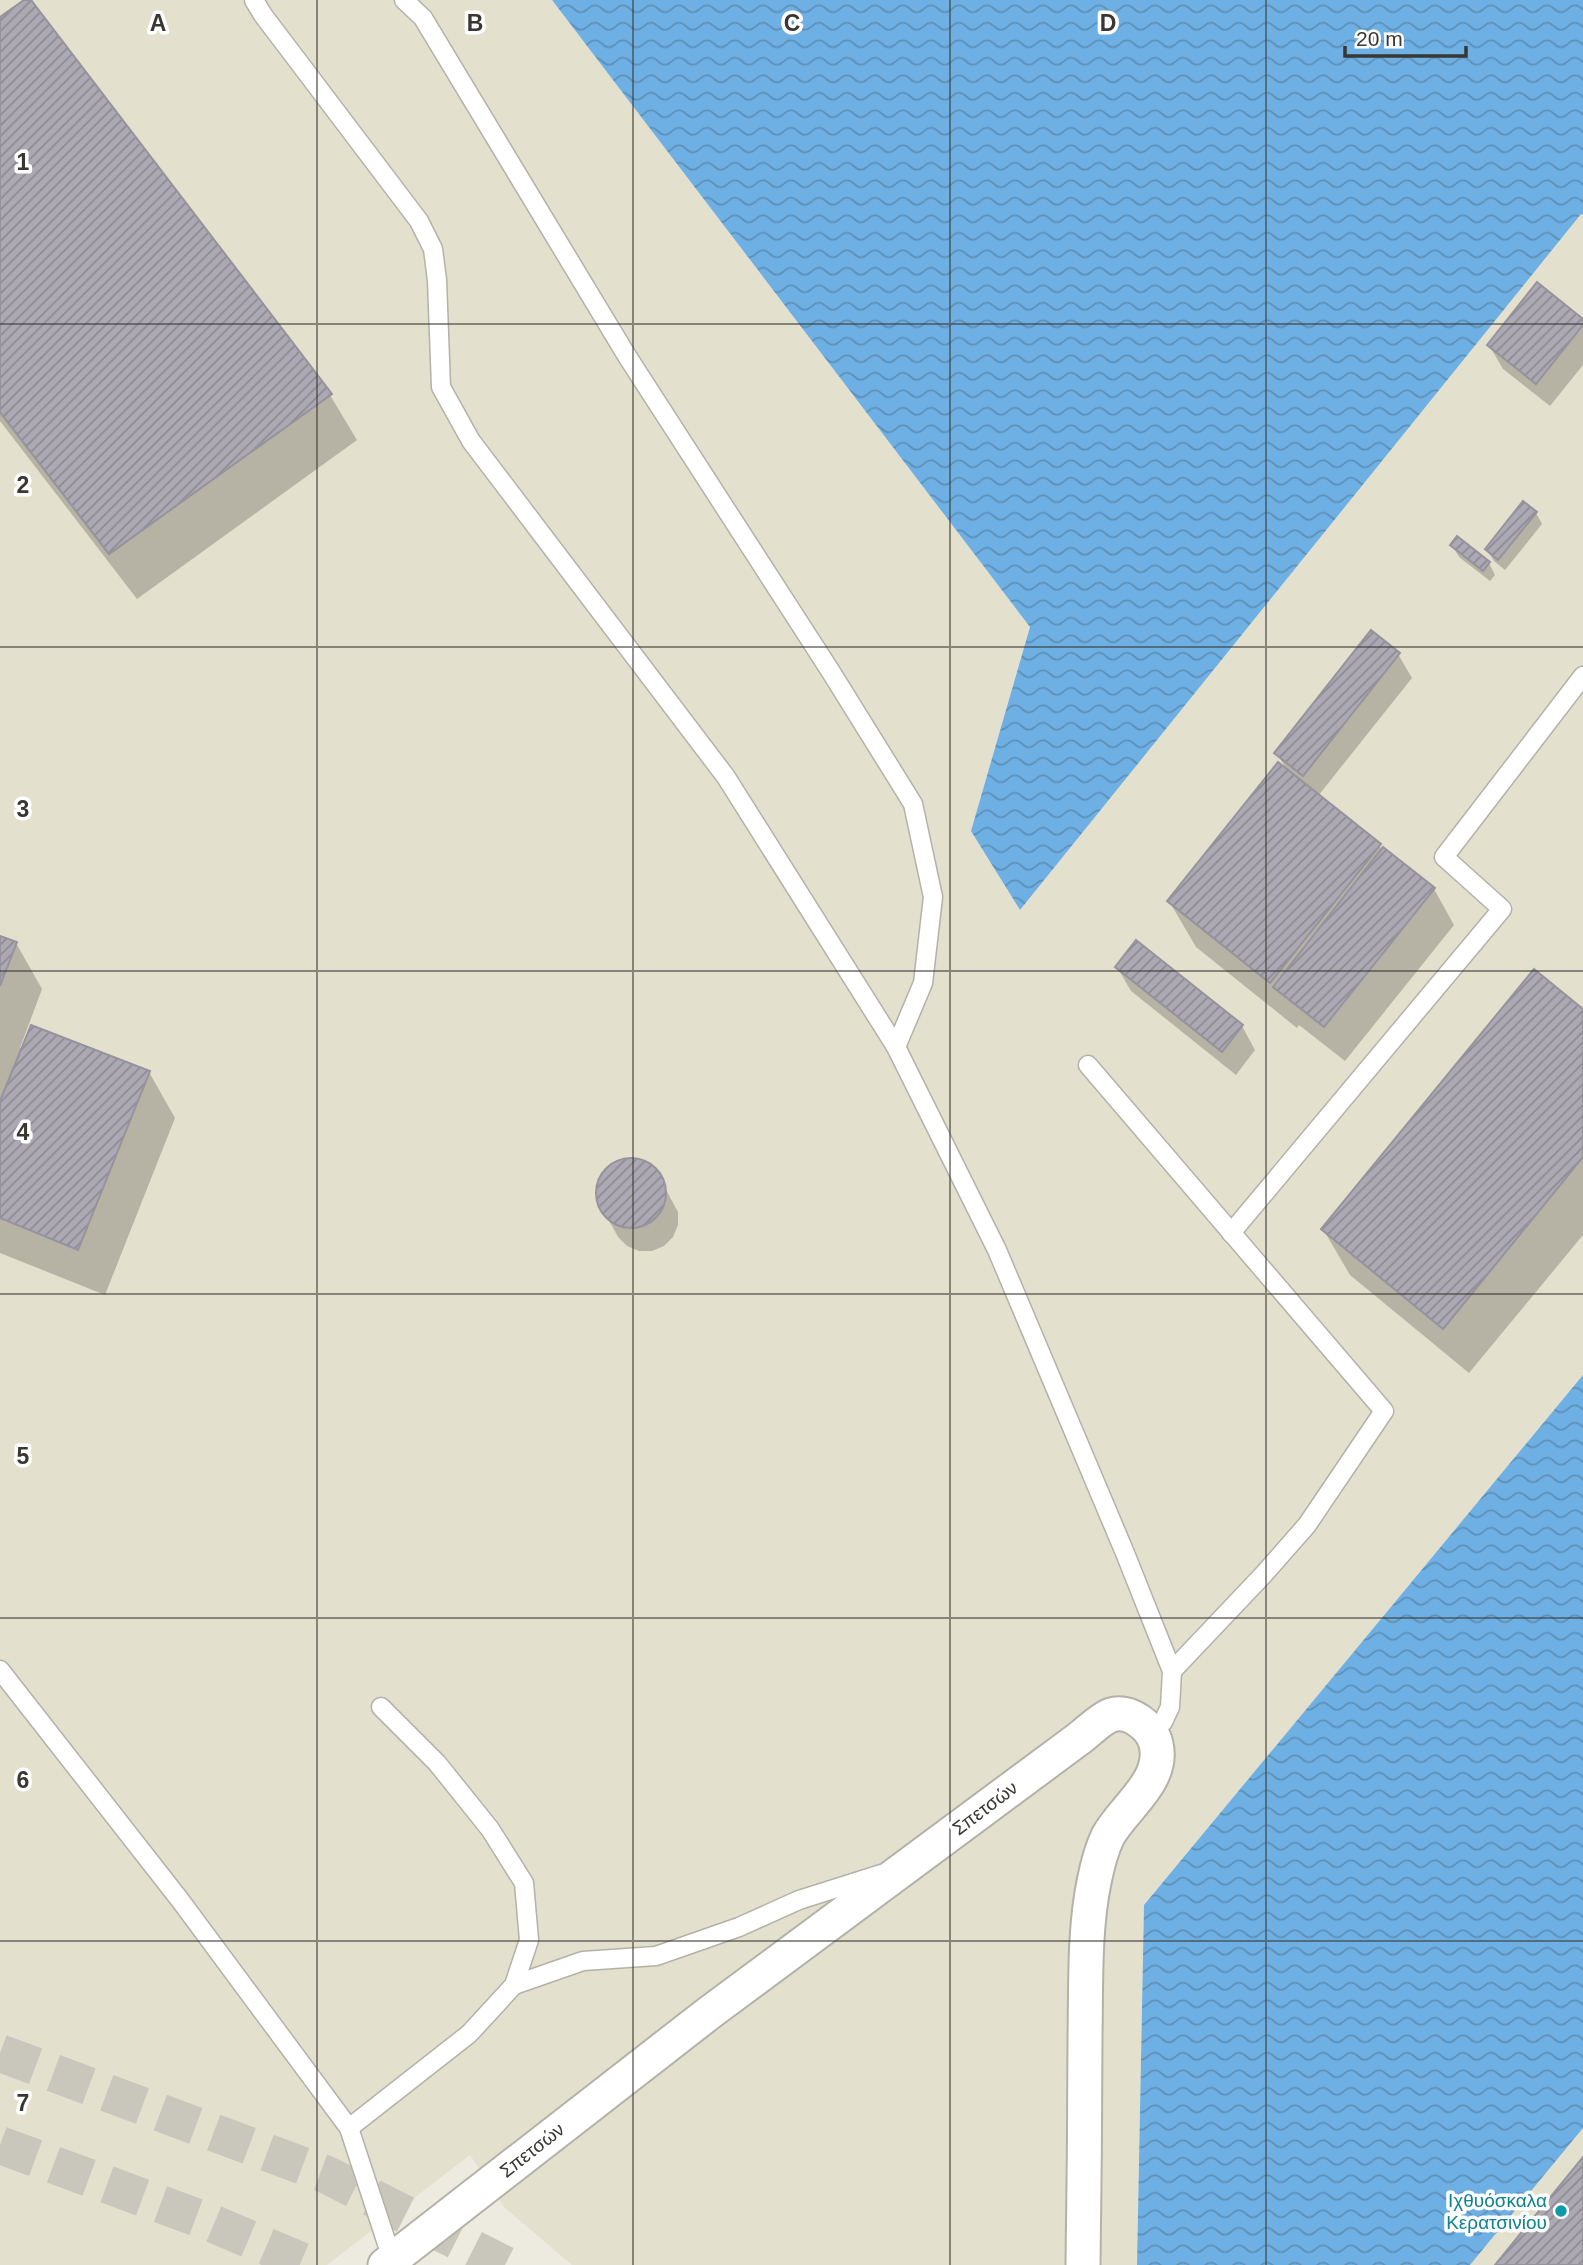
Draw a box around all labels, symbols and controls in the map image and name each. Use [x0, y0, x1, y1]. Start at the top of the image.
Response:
text: A [150, 10, 166, 36]
text: B [467, 10, 483, 36]
text: C [784, 10, 800, 36]
text: D [1100, 10, 1116, 36]
scale bar [1345, 14, 1466, 58]
text: 20 m [1356, 27, 1403, 50]
text: 1 [17, 149, 30, 175]
text: 2 [17, 472, 29, 498]
text: 3 [17, 796, 29, 822]
text: 4 [17, 1119, 30, 1145]
text: 5 [17, 1443, 30, 1469]
text: 6 [17, 1767, 29, 1793]
street label: Σπετσών [948, 1777, 1022, 1839]
text: 7 [17, 2090, 29, 2116]
street label: Σπετσών [496, 2118, 568, 2182]
place label: Ιχθυόσκαλα Κερατσινίου [1446, 2190, 1547, 2233]
marker: Ιχθυόσκαλα Κερατσινίου [1553, 2203, 1569, 2219]

